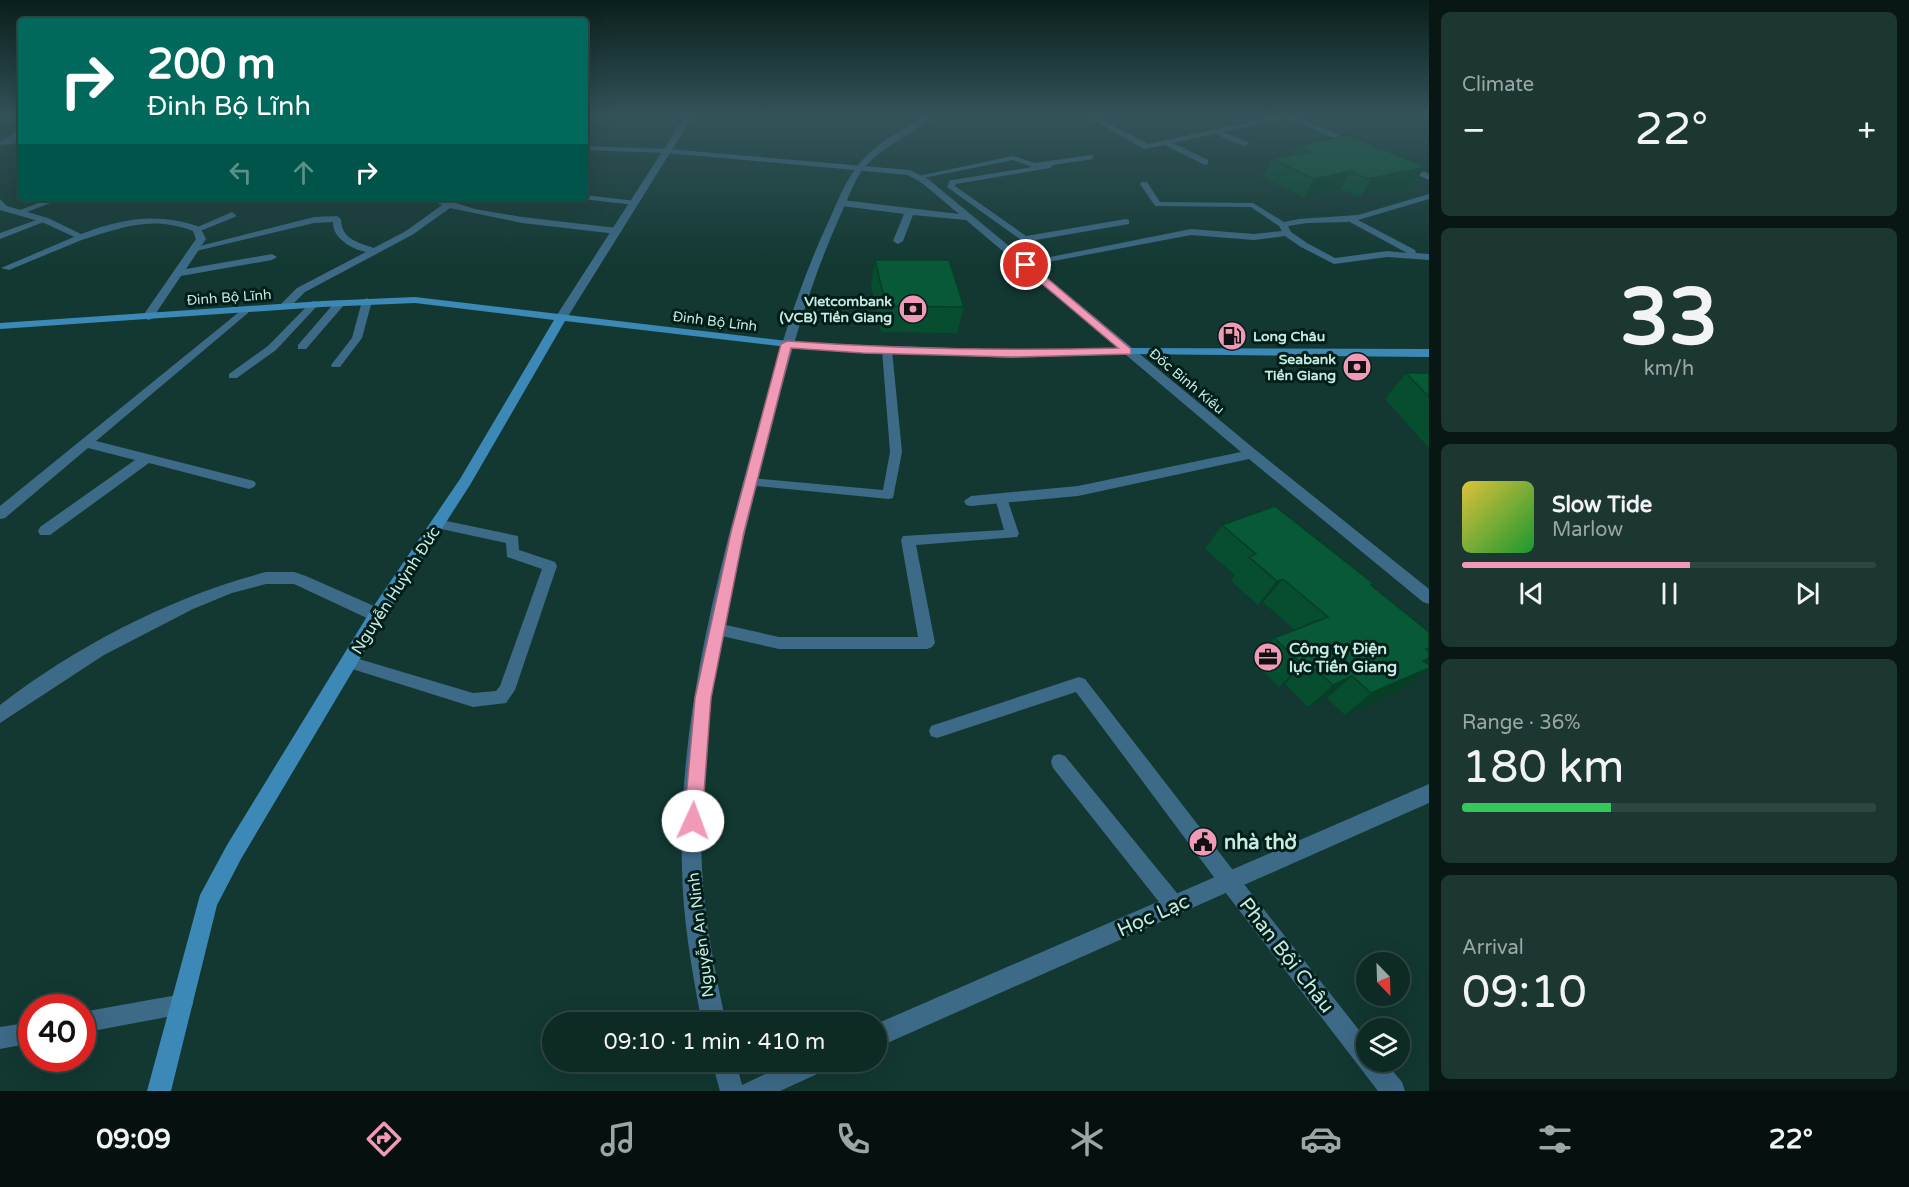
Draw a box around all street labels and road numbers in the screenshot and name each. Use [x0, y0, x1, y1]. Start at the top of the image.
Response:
street label: Đinh Bộ Lĩnh [186, 286, 272, 309]
street label: Đinh Bộ Lĩnh [672, 308, 758, 335]
street label: Đốc Binh Kiều [1146, 345, 1228, 418]
street label: Nguyễn Huỳnh Đức [347, 523, 445, 658]
street label: Nguyễn An Ninh [683, 871, 719, 999]
street label: Học Lạc [1114, 889, 1193, 942]
street label: Phan Bội Châu [1234, 893, 1339, 1018]

